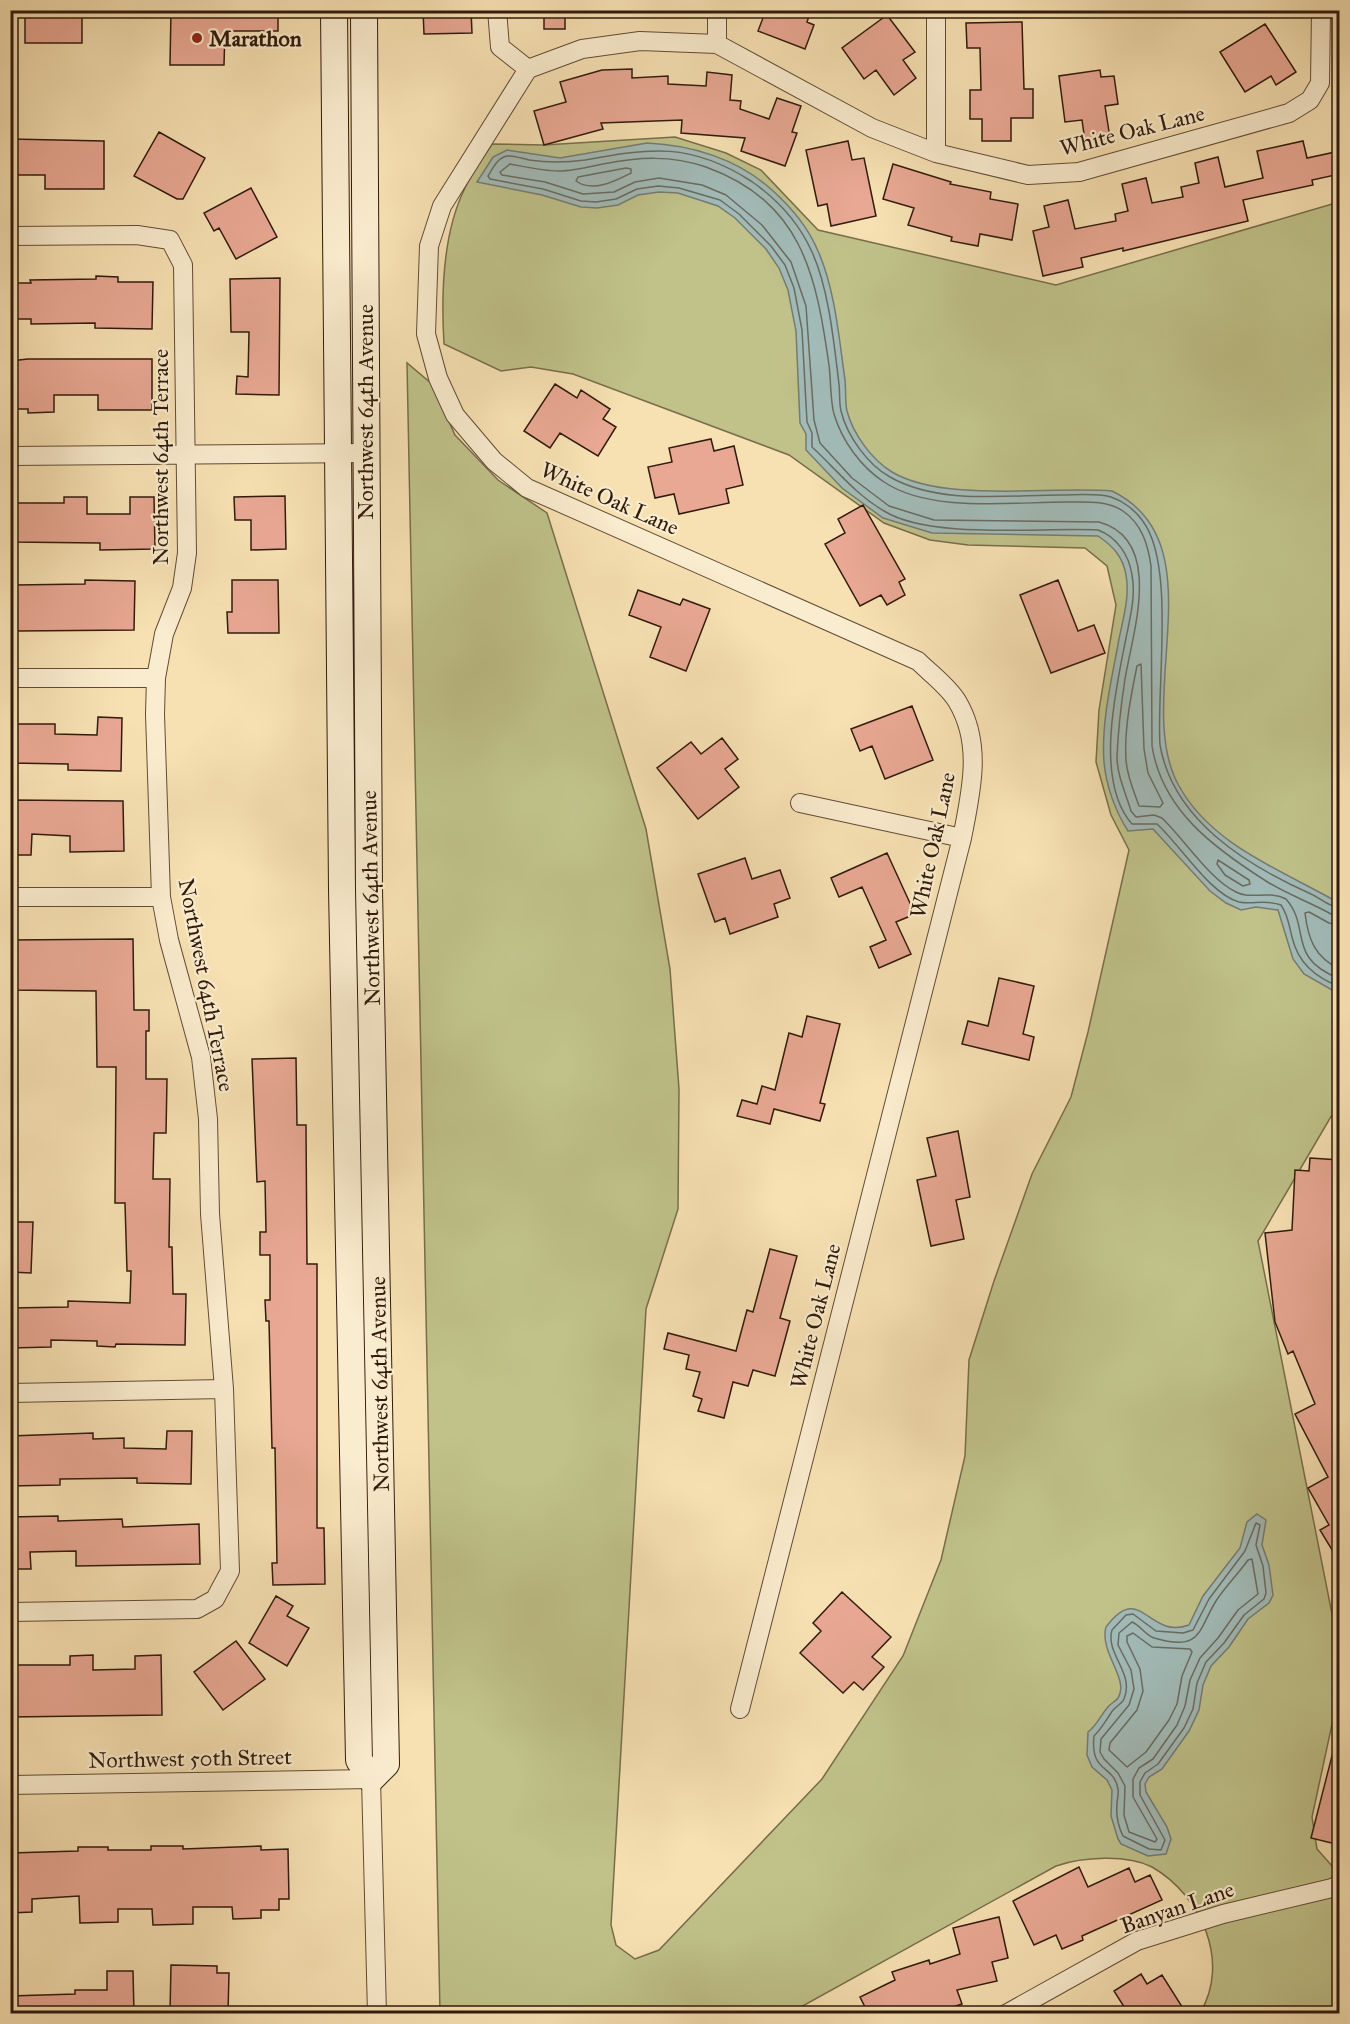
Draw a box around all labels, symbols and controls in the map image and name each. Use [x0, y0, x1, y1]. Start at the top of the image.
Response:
place label: Marathon [209, 25, 302, 52]
marker: Marathon [190, 31, 204, 45]
street label: White Oak Lane [1057, 99, 1207, 162]
street label: Northwest 64th Avenue [352, 304, 379, 520]
street label: Northwest 64th Terrace [147, 349, 174, 565]
street label: White Oak Lane [536, 456, 683, 541]
street label: White Oak Lane [904, 770, 961, 921]
street label: Northwest 64th Avenue [355, 790, 386, 1006]
street label: Northwest 64th Terrace [173, 876, 240, 1094]
street label: White Oak Lane [784, 1241, 847, 1391]
street label: Northwest 64th Avenue [364, 1276, 395, 1492]
street label: Northwest 50th Street [88, 1743, 292, 1774]
street label: Banyan Lane [1117, 1875, 1237, 1939]

